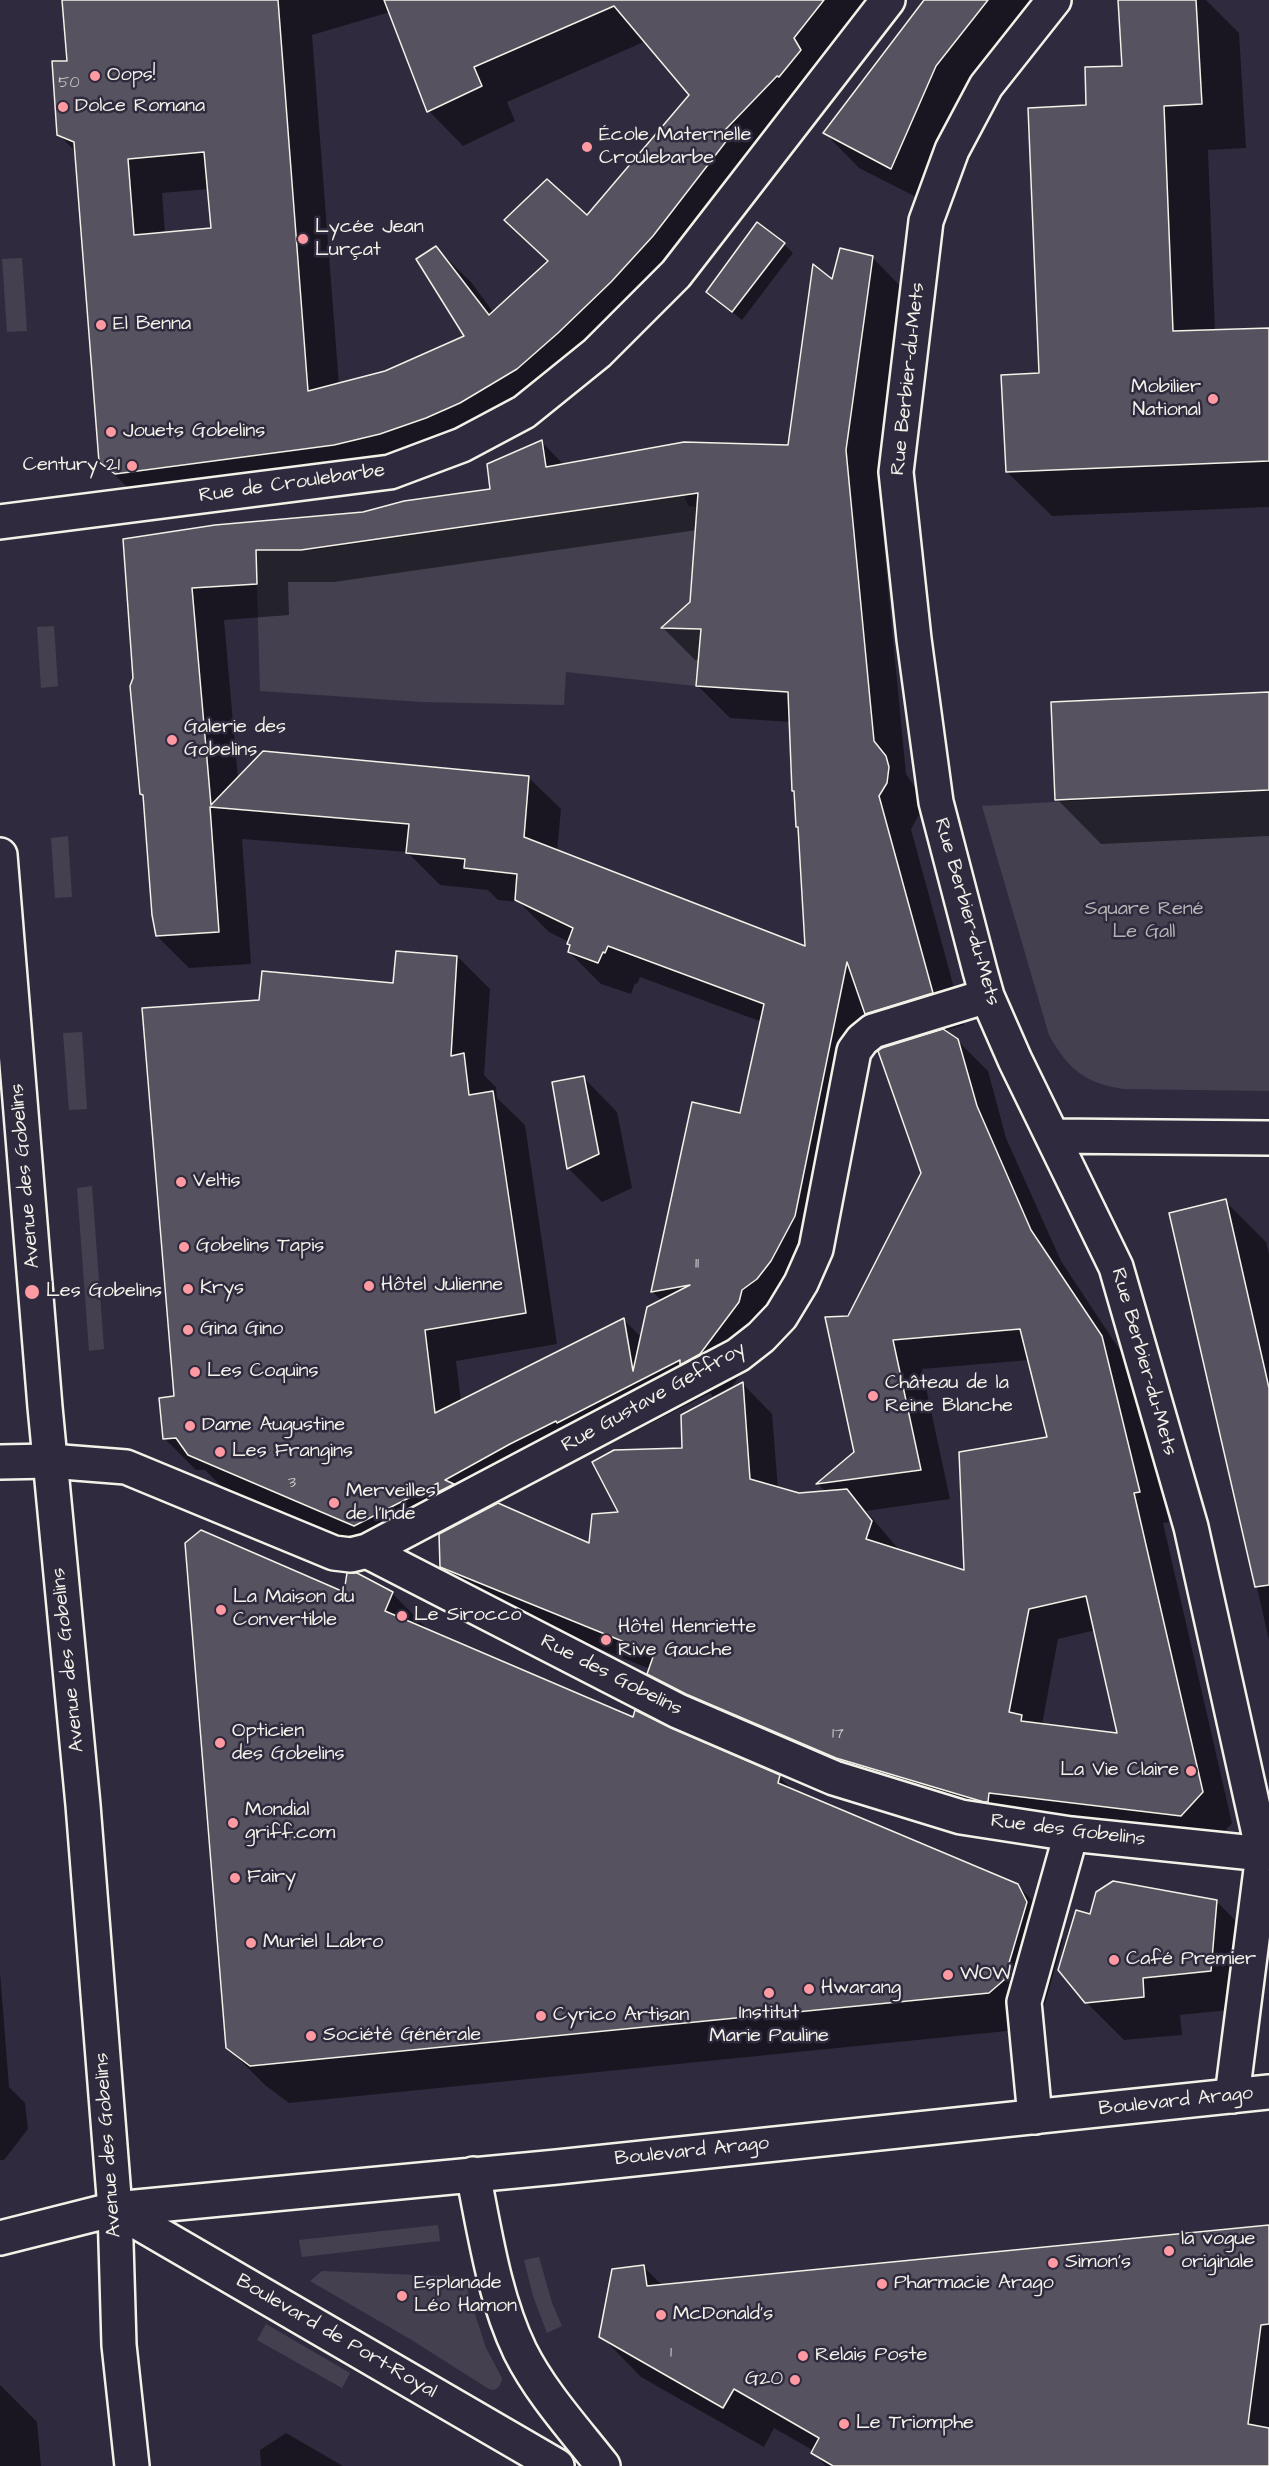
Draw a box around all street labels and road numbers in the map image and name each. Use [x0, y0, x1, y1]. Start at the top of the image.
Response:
street label: Rue Berbier-du-Mets [887, 281, 931, 477]
street label: Rue de Croulebarbe [198, 459, 386, 509]
street label: Rue Berbier-du-Mets [928, 816, 1004, 1008]
street label: Avenue des Gobelins [6, 1083, 46, 1269]
street label: Rue Berbier-du-Mets [1105, 1266, 1181, 1458]
street label: Rue Gustave Geffroy [558, 1337, 750, 1459]
street label: Avenue des Gobelins [47, 1567, 91, 1753]
street label: Rue des Gobelins [536, 1630, 686, 1722]
street label: Rue des Gobelins [989, 1810, 1147, 1852]
street label: Avenue des Gobelins [91, 2052, 127, 2238]
street label: Boulevard Arago [1098, 2082, 1254, 2122]
street label: Boulevard Arago [614, 2132, 770, 2172]
street label: Boulevard de Port-Royal [231, 2270, 441, 2404]

